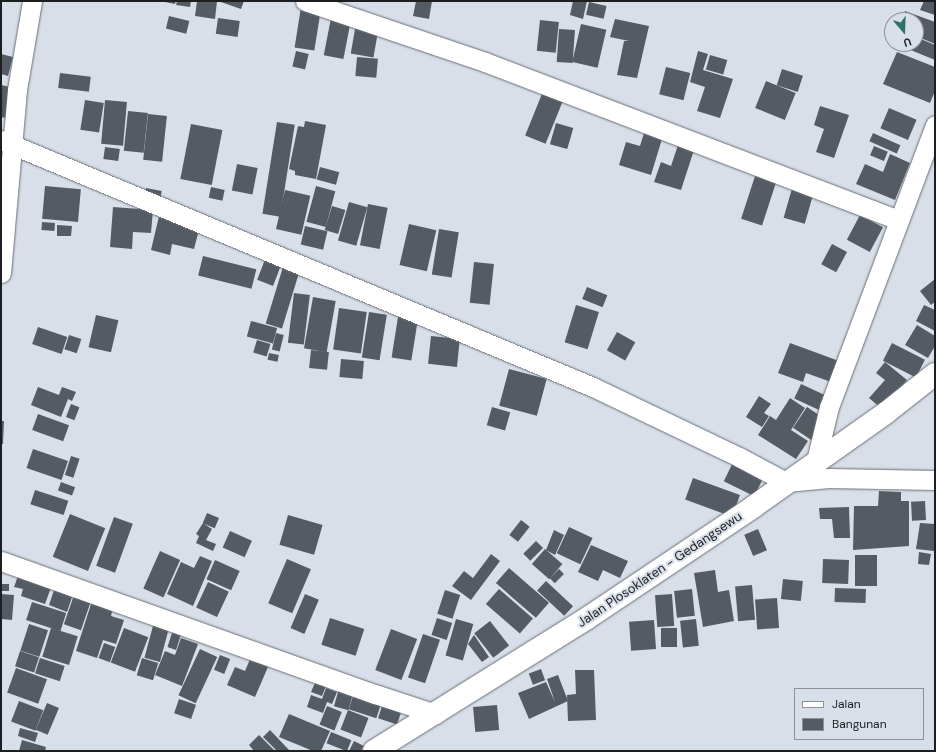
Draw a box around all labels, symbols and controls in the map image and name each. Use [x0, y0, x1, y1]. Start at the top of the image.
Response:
north arrow [884, 12, 924, 52]
text: U [902, 35, 913, 50]
street label: Jalan Plosoklaten - Gedangsewu [575, 509, 745, 631]
legend [794, 688, 924, 740]
text: Jalan [832, 696, 861, 712]
text: Bangunan [832, 716, 887, 732]

